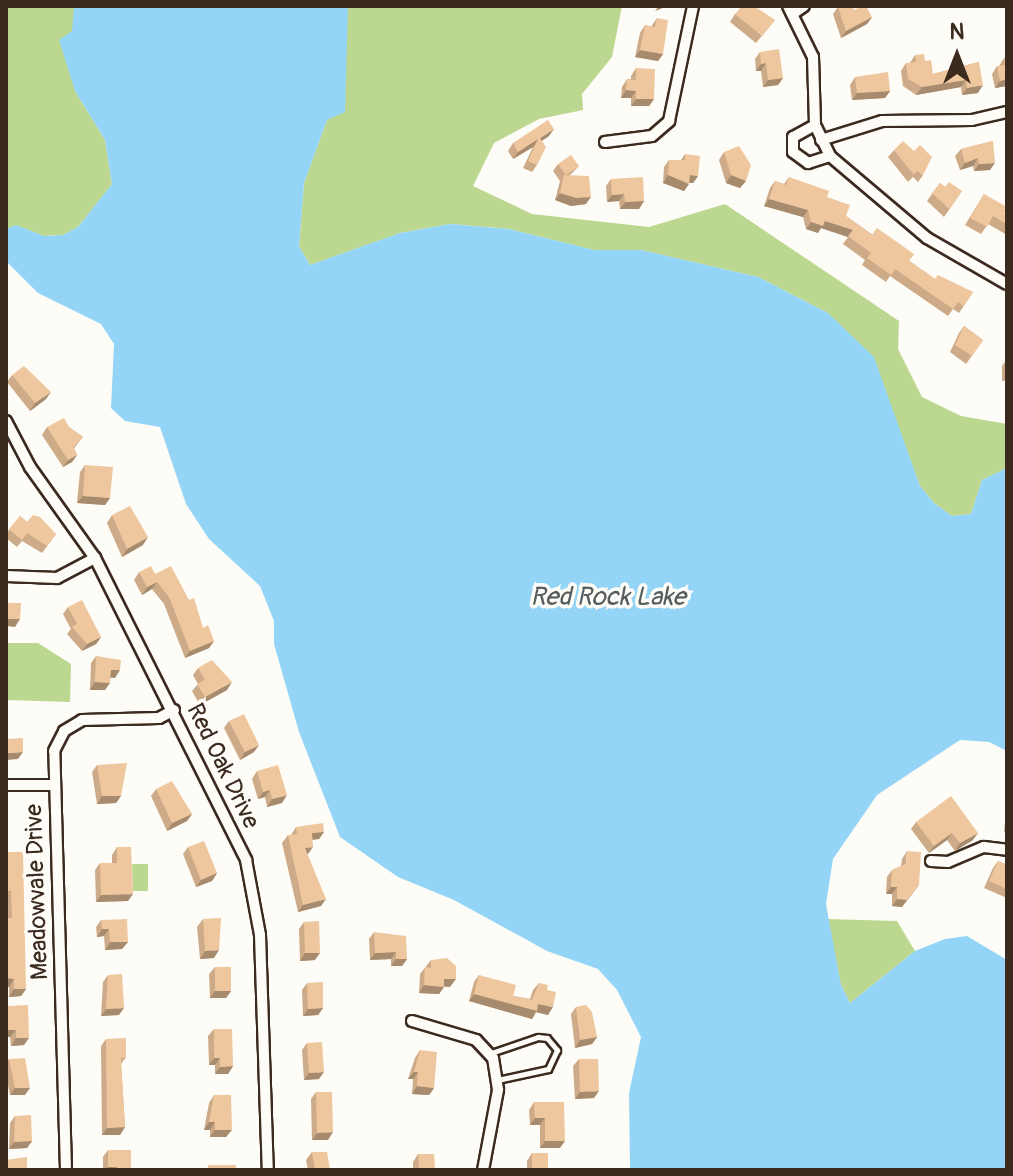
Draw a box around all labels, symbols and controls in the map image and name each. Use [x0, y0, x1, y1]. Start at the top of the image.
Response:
north arrow [917, 16, 997, 96]
text: N [950, 18, 964, 46]
water label: Red Rock Lake [530, 582, 686, 614]
street label: Red Oak Drive [180, 699, 266, 833]
street label: Meadowvale Drive [20, 803, 54, 981]

